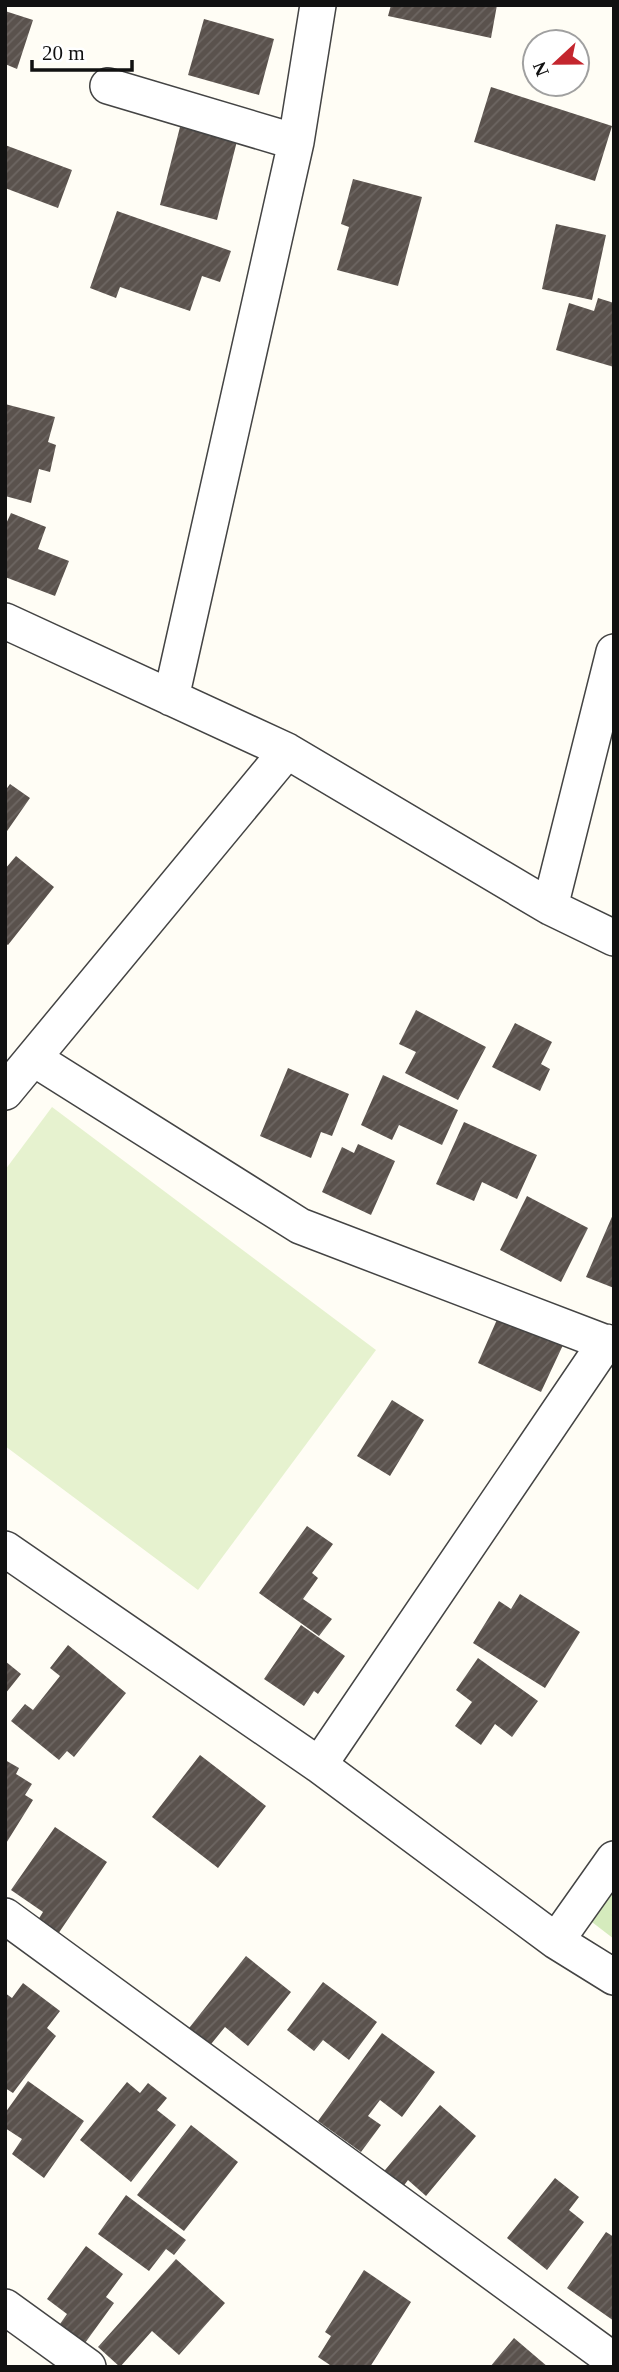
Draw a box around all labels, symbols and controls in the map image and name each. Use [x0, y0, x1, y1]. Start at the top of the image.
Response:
scale bar [32, 28, 131, 72]
north arrow [521, 28, 591, 98]
text: 20 m [42, 41, 85, 65]
text: N [528, 59, 553, 79]

